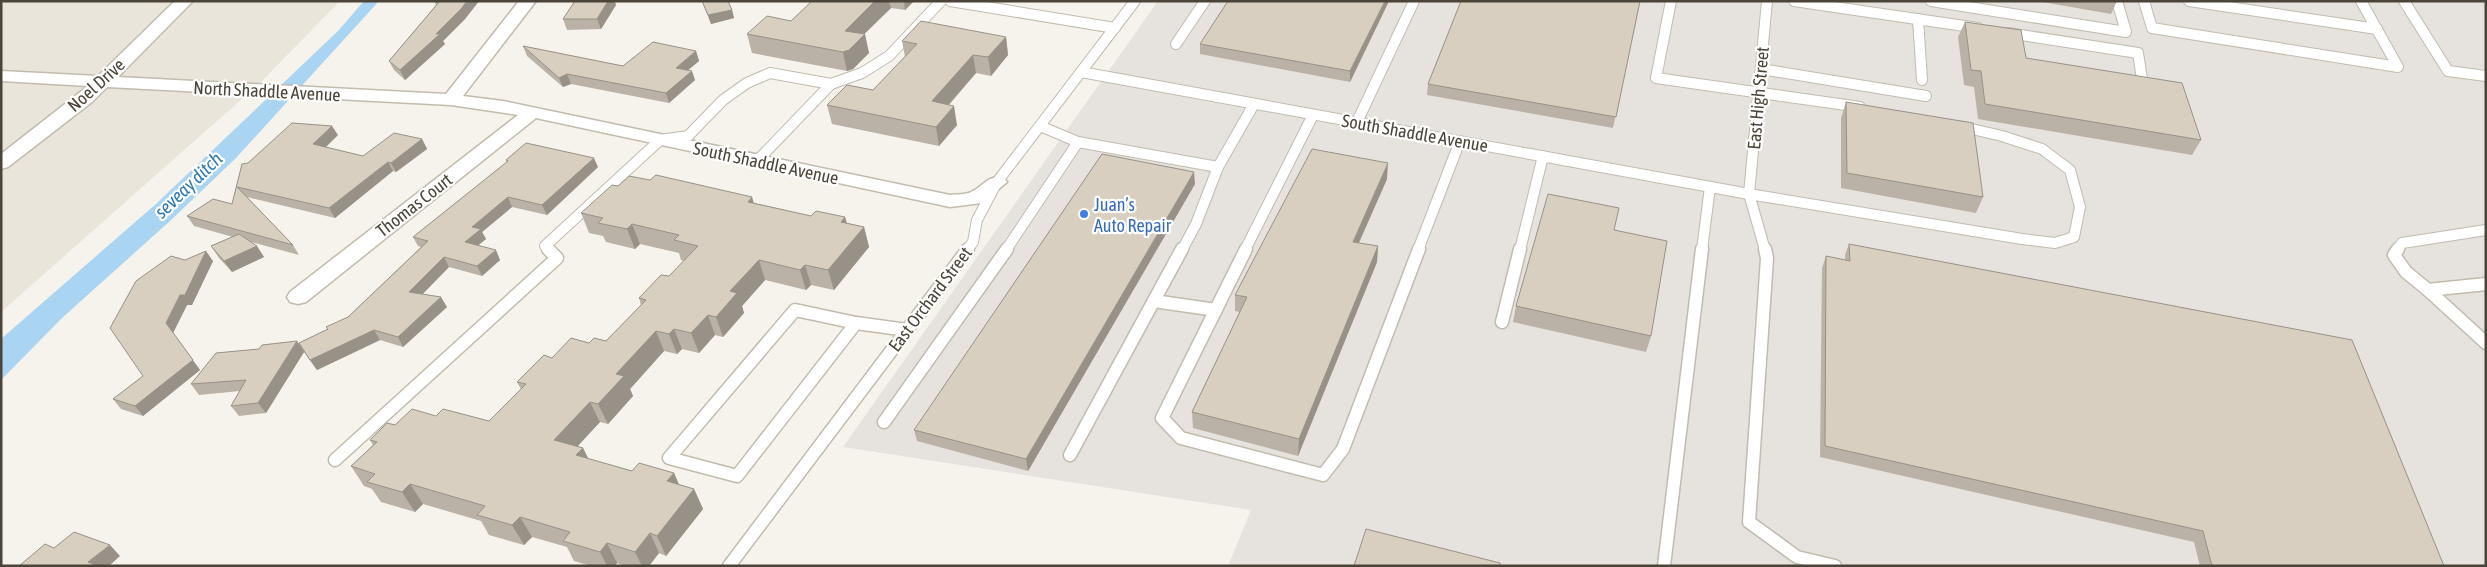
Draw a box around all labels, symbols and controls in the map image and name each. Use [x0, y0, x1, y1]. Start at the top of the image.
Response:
street label: East High Street [1743, 46, 1773, 150]
street label: Noel Drive [63, 54, 129, 116]
street label: North Shaddle Avenue [193, 77, 341, 105]
street label: South Shaddle Avenue [1340, 110, 1490, 156]
street label: South Shaddle Avenue [691, 137, 841, 189]
water label: seveay ditch [150, 147, 226, 223]
street label: Thomas Court [372, 169, 456, 241]
place label: Juan’s Auto Repair [1094, 194, 1172, 236]
marker: Juan’s Auto Repair [1078, 208, 1090, 220]
street label: East Orchard Street [884, 243, 976, 355]

